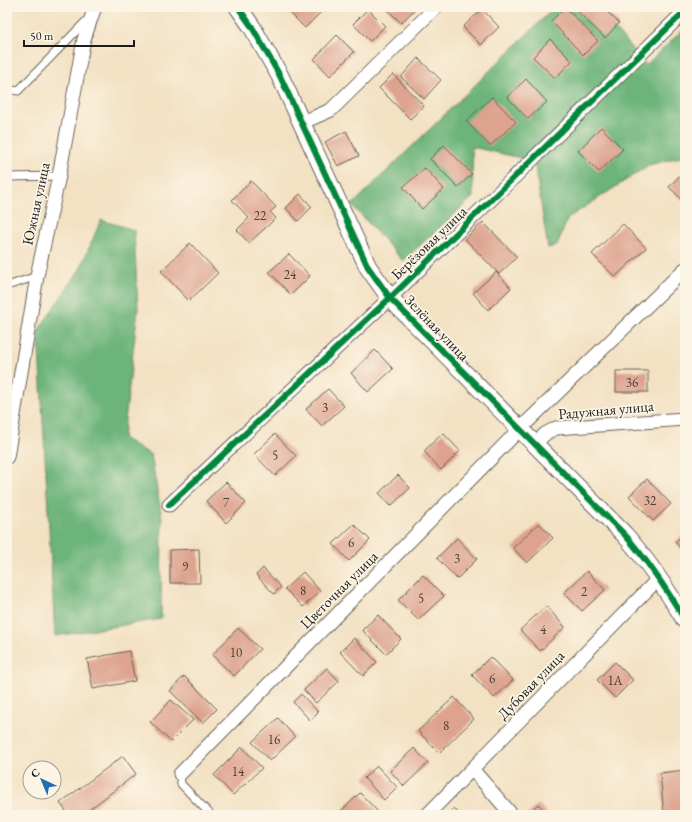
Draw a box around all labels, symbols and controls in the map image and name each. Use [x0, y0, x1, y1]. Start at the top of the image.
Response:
scale bar [24, 22, 134, 48]
text: 50 m [30, 28, 54, 44]
street label: Южная улица [17, 161, 54, 247]
street label: Берёзовая улица [387, 202, 471, 284]
house number: 22 [254, 207, 267, 224]
house number: 24 [284, 266, 297, 283]
street label: Зелёная улица [401, 290, 474, 365]
house number: 36 [626, 374, 638, 391]
street label: Радужная улица [557, 396, 655, 423]
house number: 3 [322, 399, 328, 416]
house number: 5 [272, 447, 278, 464]
house number: 32 [644, 492, 657, 509]
house number: 7 [223, 494, 230, 511]
house number: 6 [348, 534, 354, 551]
street label: Цветочная улица [296, 547, 382, 633]
house number: 3 [454, 550, 460, 567]
house number: 9 [182, 558, 189, 575]
house number: 8 [300, 582, 306, 599]
house number: 2 [581, 583, 588, 600]
house number: 5 [418, 590, 424, 607]
house number: 4 [540, 621, 547, 638]
house number: 10 [230, 644, 242, 661]
street label: Дубовая улица [493, 646, 568, 723]
house number: 6 [489, 670, 495, 687]
house number: 1А [607, 672, 624, 689]
house number: 8 [443, 717, 449, 734]
house number: 16 [268, 731, 280, 748]
north arrow [22, 760, 62, 800]
house number: 14 [232, 763, 245, 780]
text: С [27, 765, 43, 781]

